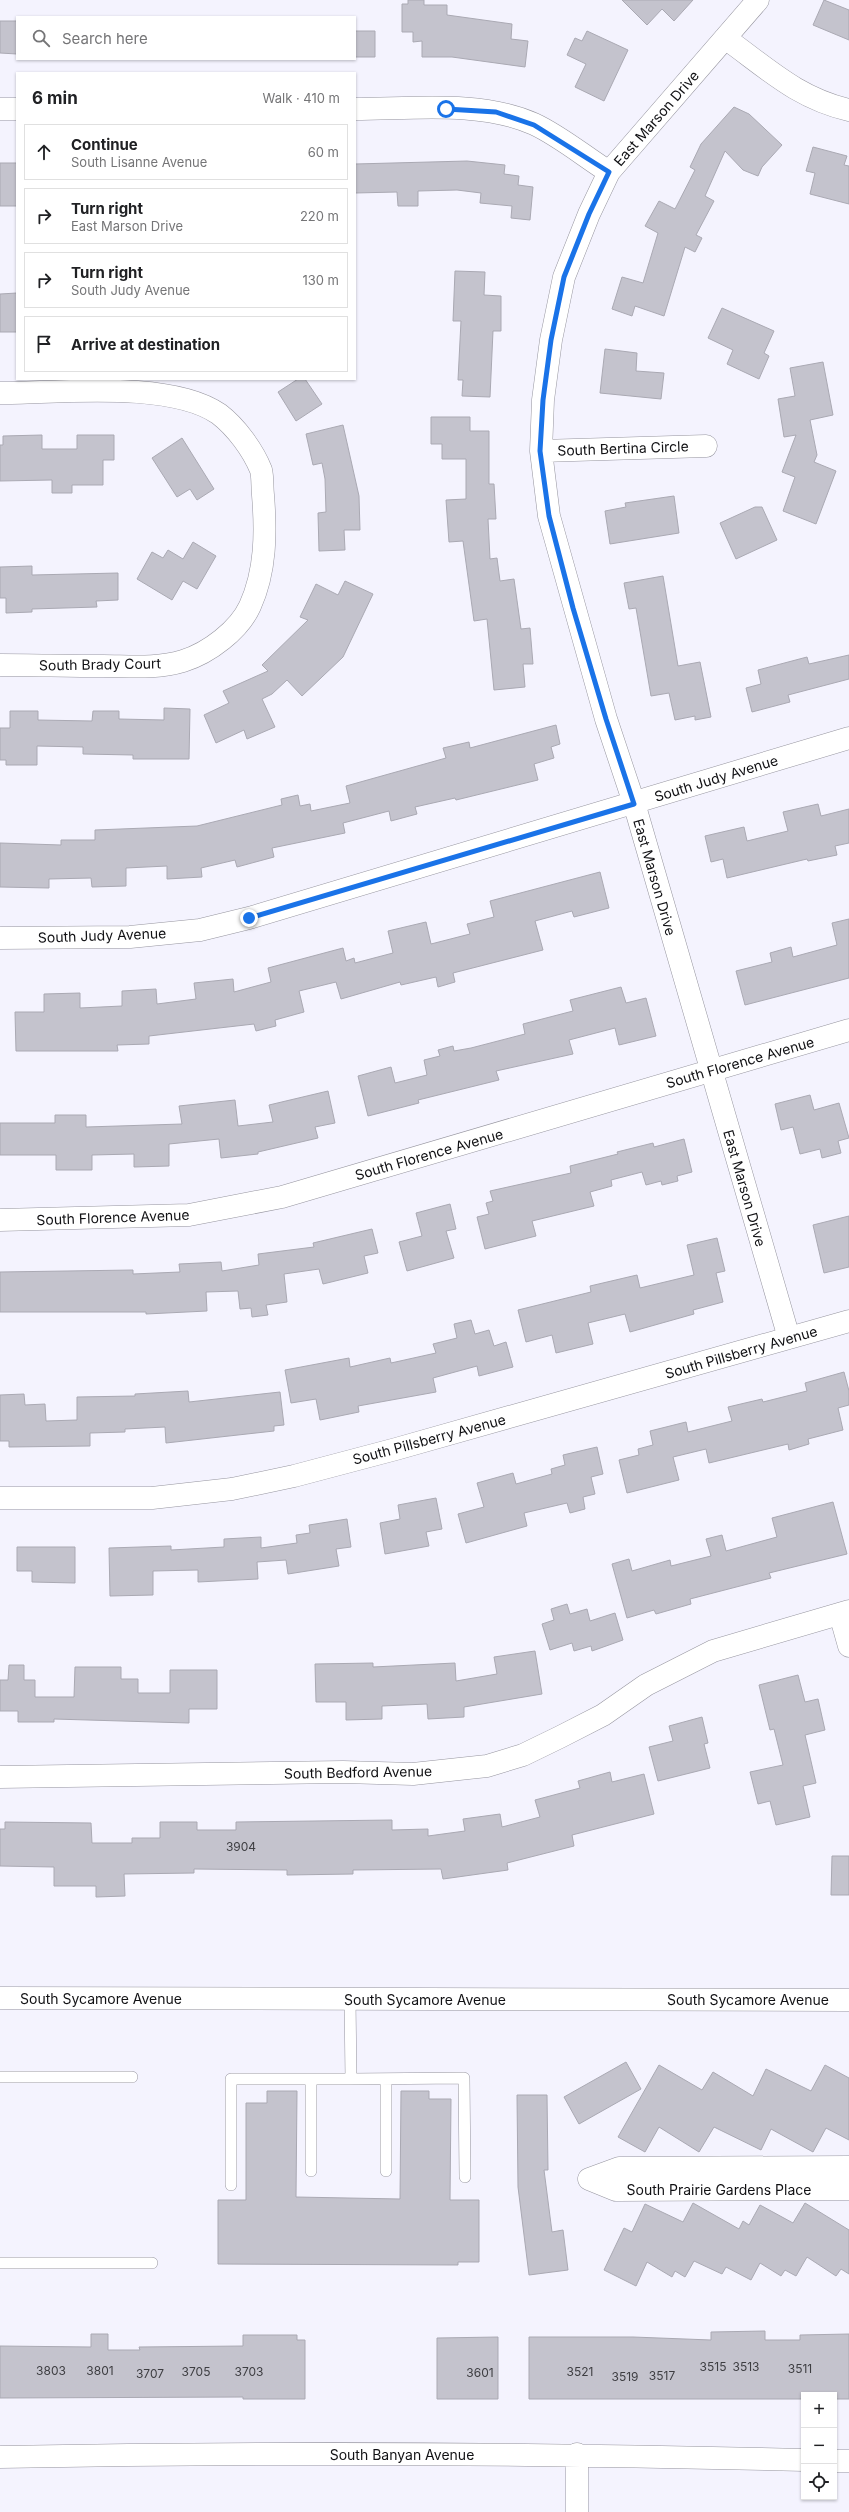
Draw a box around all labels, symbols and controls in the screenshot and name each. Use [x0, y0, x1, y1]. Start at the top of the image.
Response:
search box [16, 16, 356, 60]
icon: search [30, 27, 52, 49]
text: Search here [62, 29, 148, 48]
street label: East Marson Drive [610, 67, 702, 169]
text: 6 min [32, 88, 78, 108]
text: Walk · 410 m [263, 90, 340, 106]
route start [437, 100, 455, 118]
text: Continue [71, 135, 138, 154]
icon: ahead [33, 141, 55, 163]
text: 60 m [308, 144, 339, 160]
text: South Lisanne Avenue [71, 154, 207, 170]
text: Turn right [71, 199, 143, 218]
icon: right [33, 205, 55, 227]
text: 220 m [300, 208, 339, 224]
text: East Marson Drive [71, 218, 183, 234]
text: Turn right [71, 263, 143, 282]
icon: right [33, 269, 55, 291]
text: 130 m [302, 272, 339, 288]
text: South Judy Avenue [71, 282, 190, 298]
icon: arrive [33, 333, 55, 355]
text: Arrive at destination [71, 335, 220, 354]
street label: South Bertina Circle [557, 437, 689, 459]
street label: South Brady Court [39, 654, 162, 674]
street label: South Judy Avenue [652, 751, 780, 805]
street label: East Marson Drive [630, 817, 680, 937]
route end [240, 909, 258, 927]
street label: South Judy Avenue [38, 924, 166, 946]
street label: South Florence Avenue [664, 1033, 816, 1091]
street label: South Florence Avenue [353, 1125, 505, 1183]
street label: East Marson Drive [720, 1128, 770, 1248]
street label: South Florence Avenue [36, 1206, 190, 1228]
street label: South Pillsberry Avenue [663, 1322, 819, 1382]
street label: South Pillsberry Avenue [351, 1410, 507, 1468]
street label: South Bedford Avenue [284, 1762, 432, 1782]
house number: 3904 [226, 1839, 256, 1854]
street label: South Sycamore Avenue [20, 1990, 182, 2007]
street label: South Sycamore Avenue [344, 1991, 506, 2008]
street label: South Sycamore Avenue [667, 1991, 829, 2008]
street label: South Prairie Gardens Place [627, 2181, 811, 2198]
house number: 3515 [700, 2359, 726, 2374]
house number: 3513 [733, 2359, 760, 2374]
house number: 3511 [788, 2361, 812, 2376]
house number: 3803 [36, 2363, 66, 2378]
house number: 3801 [86, 2363, 114, 2378]
house number: 3705 [182, 2364, 210, 2379]
house number: 3703 [235, 2364, 264, 2379]
house number: 3521 [567, 2364, 593, 2379]
house number: 3601 [466, 2365, 494, 2380]
house number: 3707 [136, 2366, 164, 2381]
house number: 3517 [649, 2368, 675, 2383]
house number: 3519 [611, 2369, 639, 2384]
map controls [801, 2392, 837, 2500]
button: + [801, 2392, 837, 2428]
button: − [801, 2428, 837, 2464]
street label: South Banyan Avenue [330, 2446, 474, 2463]
button: locate [801, 2464, 837, 2500]

